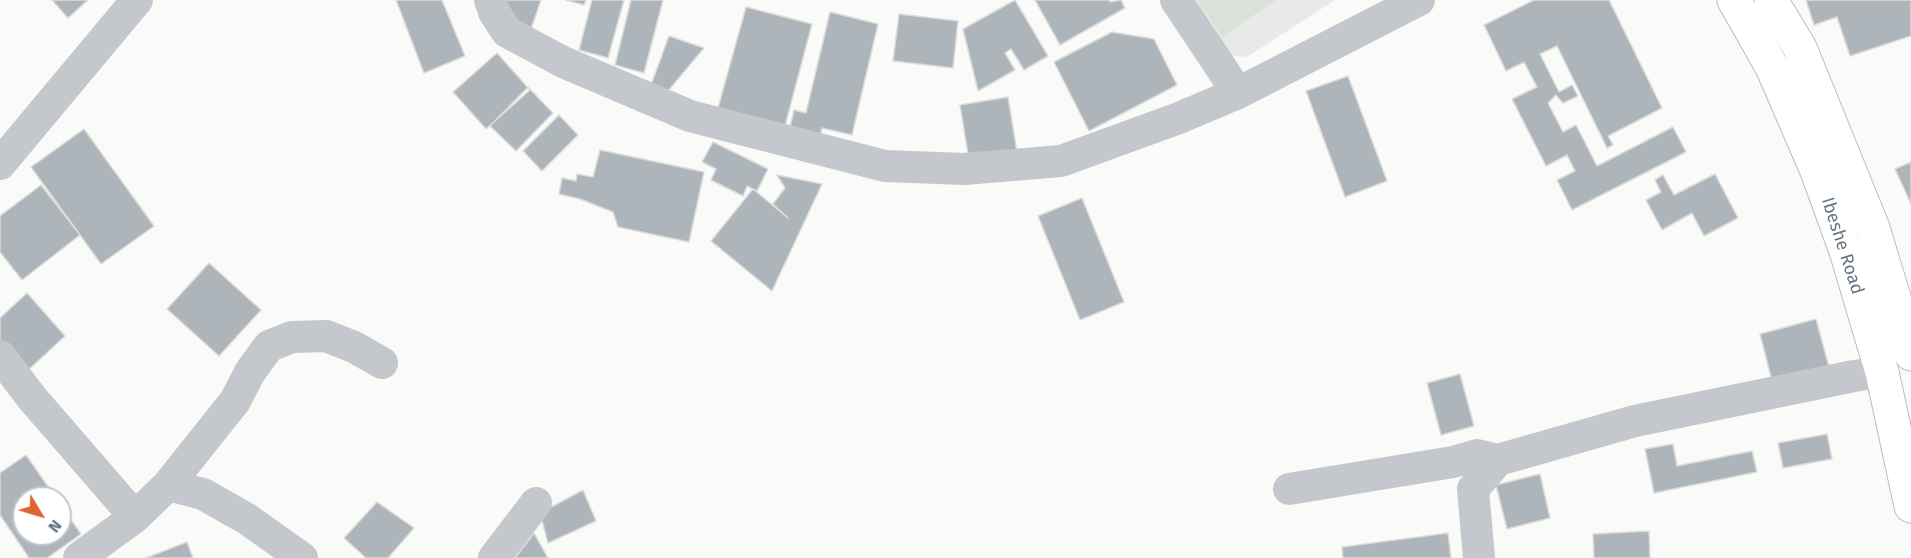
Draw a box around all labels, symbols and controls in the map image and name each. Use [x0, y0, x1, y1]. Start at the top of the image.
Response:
street label: Ibeshe Road [1816, 195, 1868, 297]
north arrow [12, 486, 72, 546]
text: N [44, 516, 66, 536]

